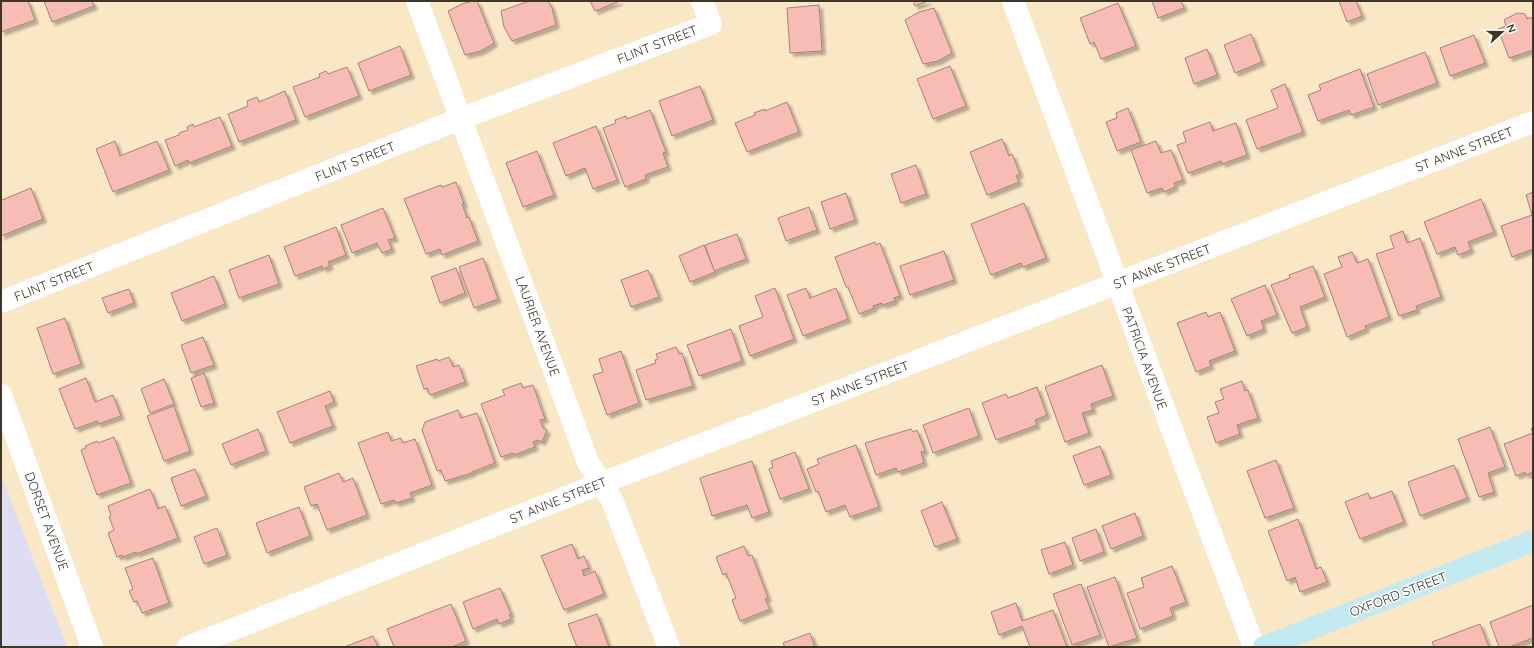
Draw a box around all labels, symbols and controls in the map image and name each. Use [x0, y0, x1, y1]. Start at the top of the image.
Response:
north arrow [1482, 12, 1522, 52]
street label: FLINT STREET [615, 21, 700, 67]
text: N [1503, 22, 1519, 35]
street label: ST ANNE STREET [1413, 123, 1515, 175]
street label: FLINT STREET [313, 138, 397, 184]
street label: ST ANNE STREET [1111, 240, 1213, 292]
street label: FLINT STREET [12, 258, 96, 304]
street label: LAURIER AVENUE [512, 274, 564, 378]
street label: PATRICIA AVENUE [1119, 305, 1171, 411]
street label: ST ANNE STREET [809, 357, 911, 409]
street label: DORSET AVENUE [22, 470, 72, 572]
street label: ST ANNE STREET [507, 473, 609, 527]
street label: OXFORD STREET [1347, 568, 1449, 620]

